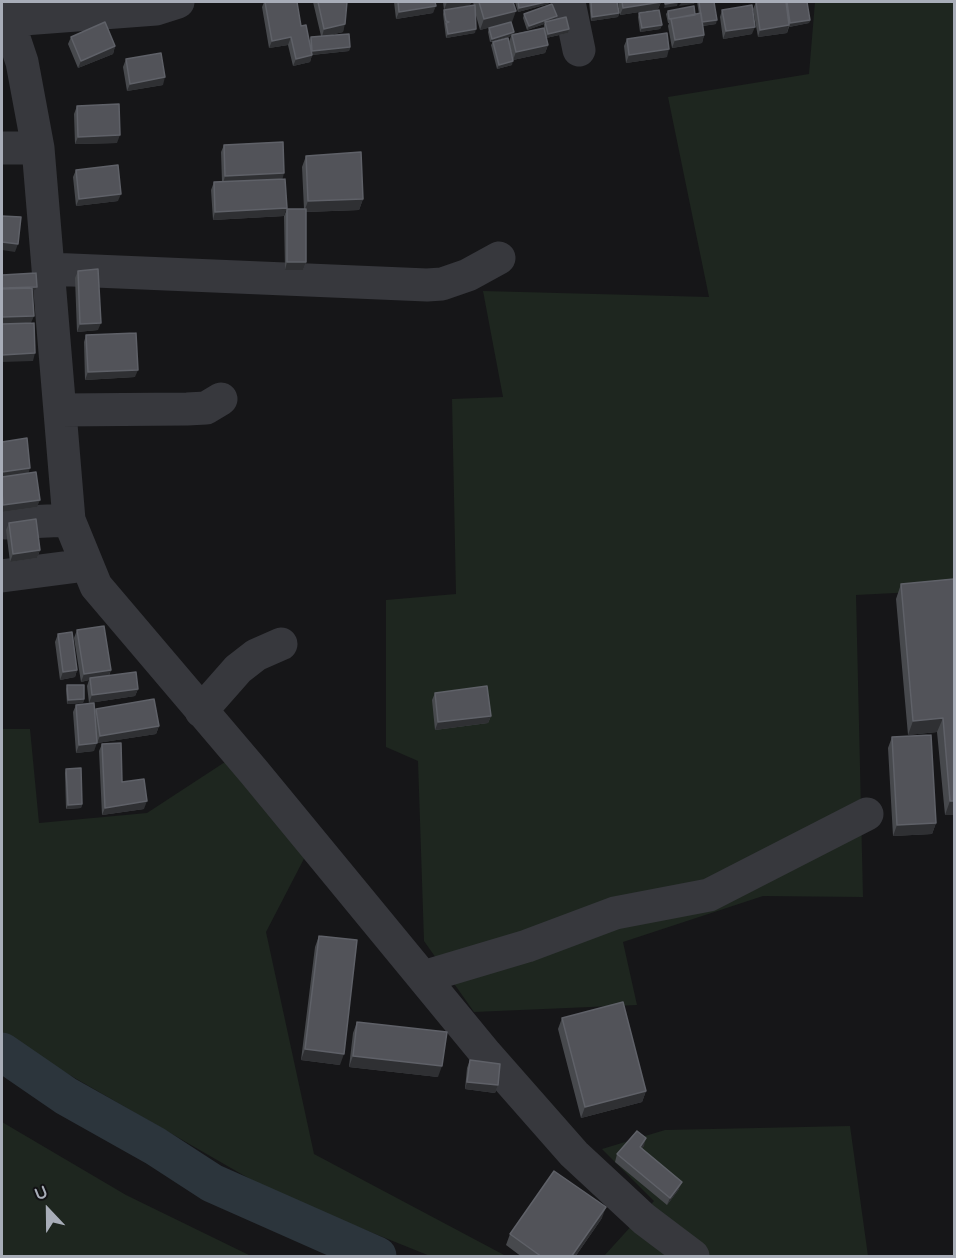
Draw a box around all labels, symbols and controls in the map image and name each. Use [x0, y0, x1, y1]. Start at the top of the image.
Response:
north arrow [18, 1180, 78, 1240]
text: U [32, 1182, 51, 1205]

